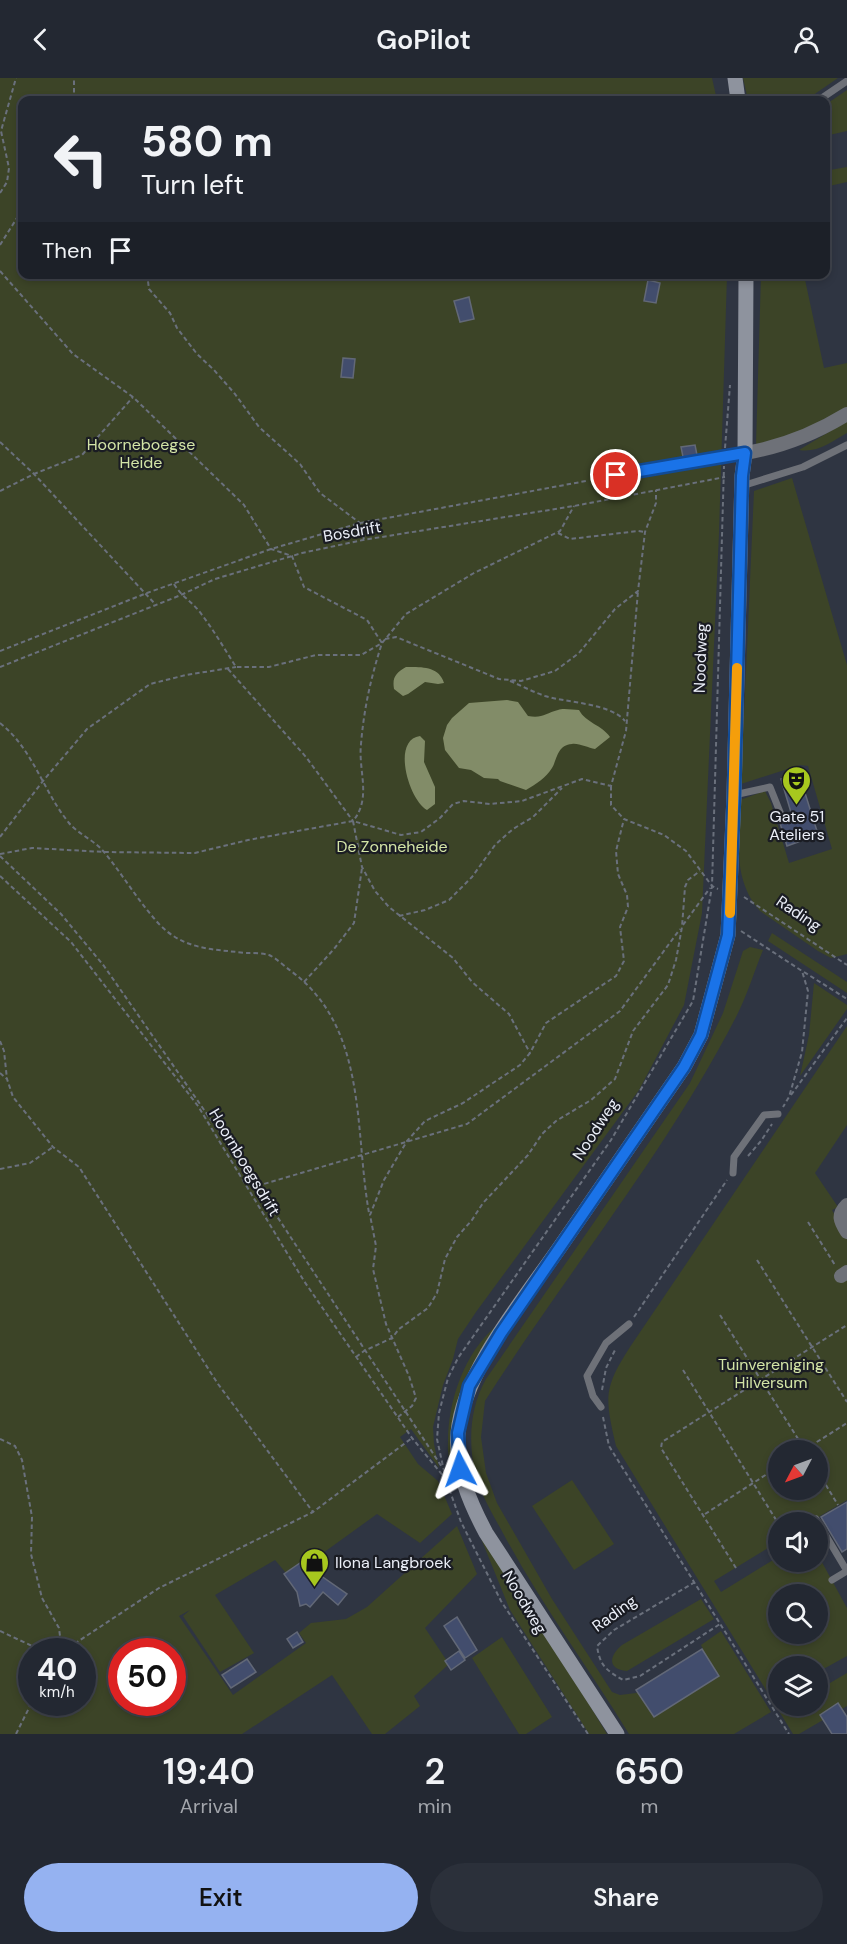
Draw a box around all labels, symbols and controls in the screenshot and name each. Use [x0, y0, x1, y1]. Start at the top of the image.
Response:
text: GoPilot [376, 22, 471, 57]
icon: back [24, 23, 57, 56]
icon: person [790, 23, 823, 56]
text: 580 m [141, 114, 273, 169]
icon: left [42, 120, 120, 198]
text: Turn left [141, 167, 244, 202]
icon: arrive [104, 234, 137, 267]
text: Then [42, 236, 92, 265]
park label: Hoorneboegse Heide [87, 434, 195, 473]
pin [590, 449, 641, 500]
icon: arrive [599, 458, 632, 491]
street label: Bosdrift [321, 516, 383, 547]
street label: Noodweg [689, 623, 712, 693]
theatre icon: Gate 51 Ateliers [781, 764, 813, 806]
place label: Gate 51 Ateliers [769, 806, 825, 845]
park label: De Zonneheide [336, 836, 448, 857]
street label: Rading [772, 891, 825, 936]
street label: Noodweg [568, 1094, 623, 1164]
street label: Hoornboegsdrift [204, 1105, 285, 1220]
park label: Tuinvereniging Hilversum [718, 1354, 824, 1393]
position arrow [428, 1437, 492, 1501]
north arrow [768, 1440, 828, 1500]
map controls [768, 1440, 828, 1716]
button: sound [768, 1512, 828, 1572]
shop icon: Ilona Langbroek [298, 1546, 330, 1588]
place label: Ilona Langbroek [335, 1552, 451, 1573]
street label: Noodweg [498, 1567, 552, 1638]
button: search [768, 1584, 828, 1644]
street label: Rading [588, 1590, 641, 1637]
speed limit sign: 50 [108, 1638, 186, 1716]
text: 40 [37, 1650, 77, 1689]
button: layers [768, 1656, 828, 1716]
text: km/h [39, 1682, 75, 1702]
text: 19:40 [163, 1748, 255, 1795]
text: 2 [424, 1748, 445, 1795]
text: 650 [615, 1748, 684, 1795]
text: Arrival [180, 1793, 238, 1819]
text: min [418, 1793, 452, 1819]
text: m [640, 1793, 658, 1819]
button: Exit [24, 1863, 418, 1932]
button: Share [430, 1863, 823, 1932]

